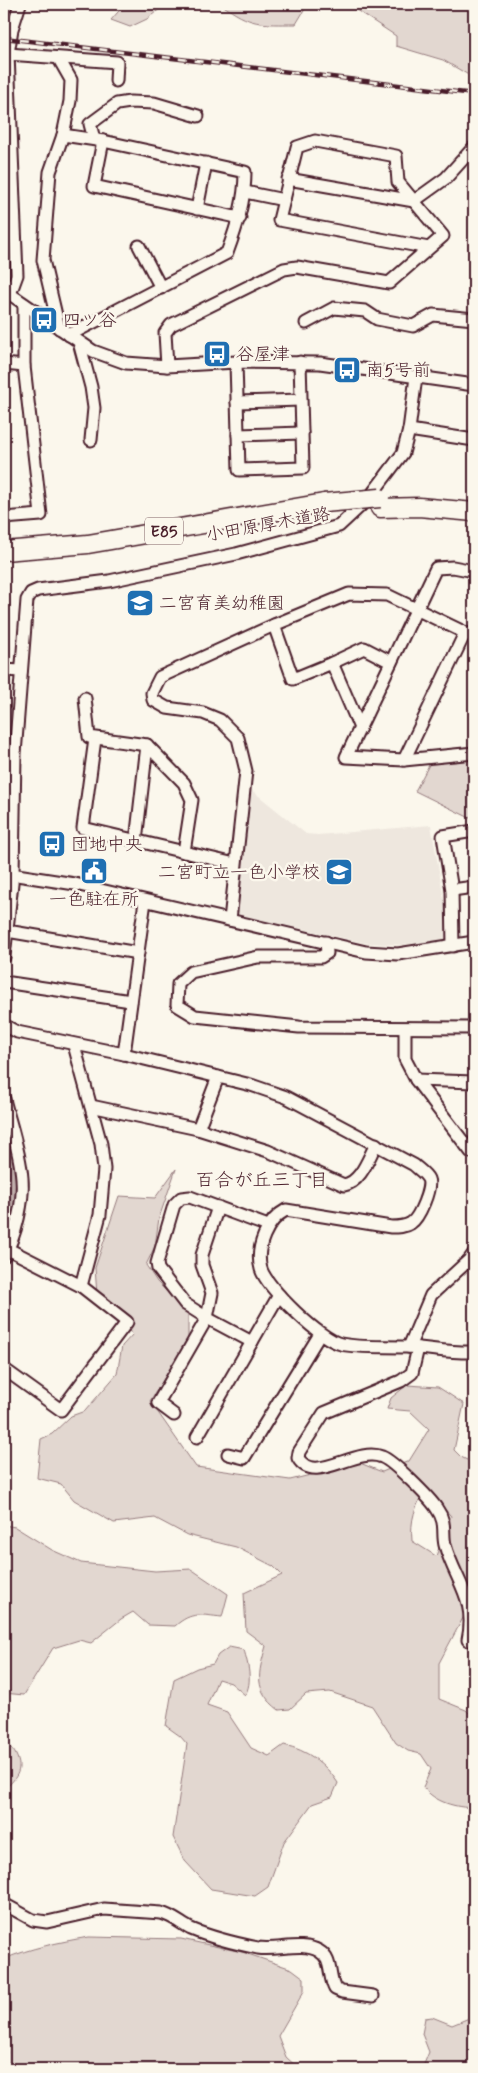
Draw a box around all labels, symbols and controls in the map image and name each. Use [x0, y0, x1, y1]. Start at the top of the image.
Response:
bus stop icon: 四ツ谷 [29, 305, 59, 335]
place label: 四ツ谷 [63, 309, 117, 333]
bus stop icon: 谷屋津 [202, 339, 232, 369]
place label: 谷屋津 [236, 343, 290, 367]
bus stop icon: 南5号前 [332, 355, 362, 385]
place label: 南5号前 [366, 359, 431, 383]
street label: 小田原厚木道路 [204, 502, 332, 548]
road number: E85 [145, 518, 183, 544]
school or university icon: 二宮育美幼稚園 [125, 588, 155, 618]
place label: 二宮育美幼稚園 [159, 592, 285, 616]
bus stop icon: 団地中央 [37, 829, 67, 859]
place label: 団地中央 [71, 833, 143, 857]
public building icon: 一色駐在所 [79, 856, 109, 886]
school or university icon: 二宮町立一色小学校 [324, 857, 354, 887]
place label: 二宮町立一色小学校 [158, 861, 320, 885]
place label: 一色駐在所 [49, 888, 139, 912]
district label: 百合が丘三丁目 [195, 1168, 329, 1193]

